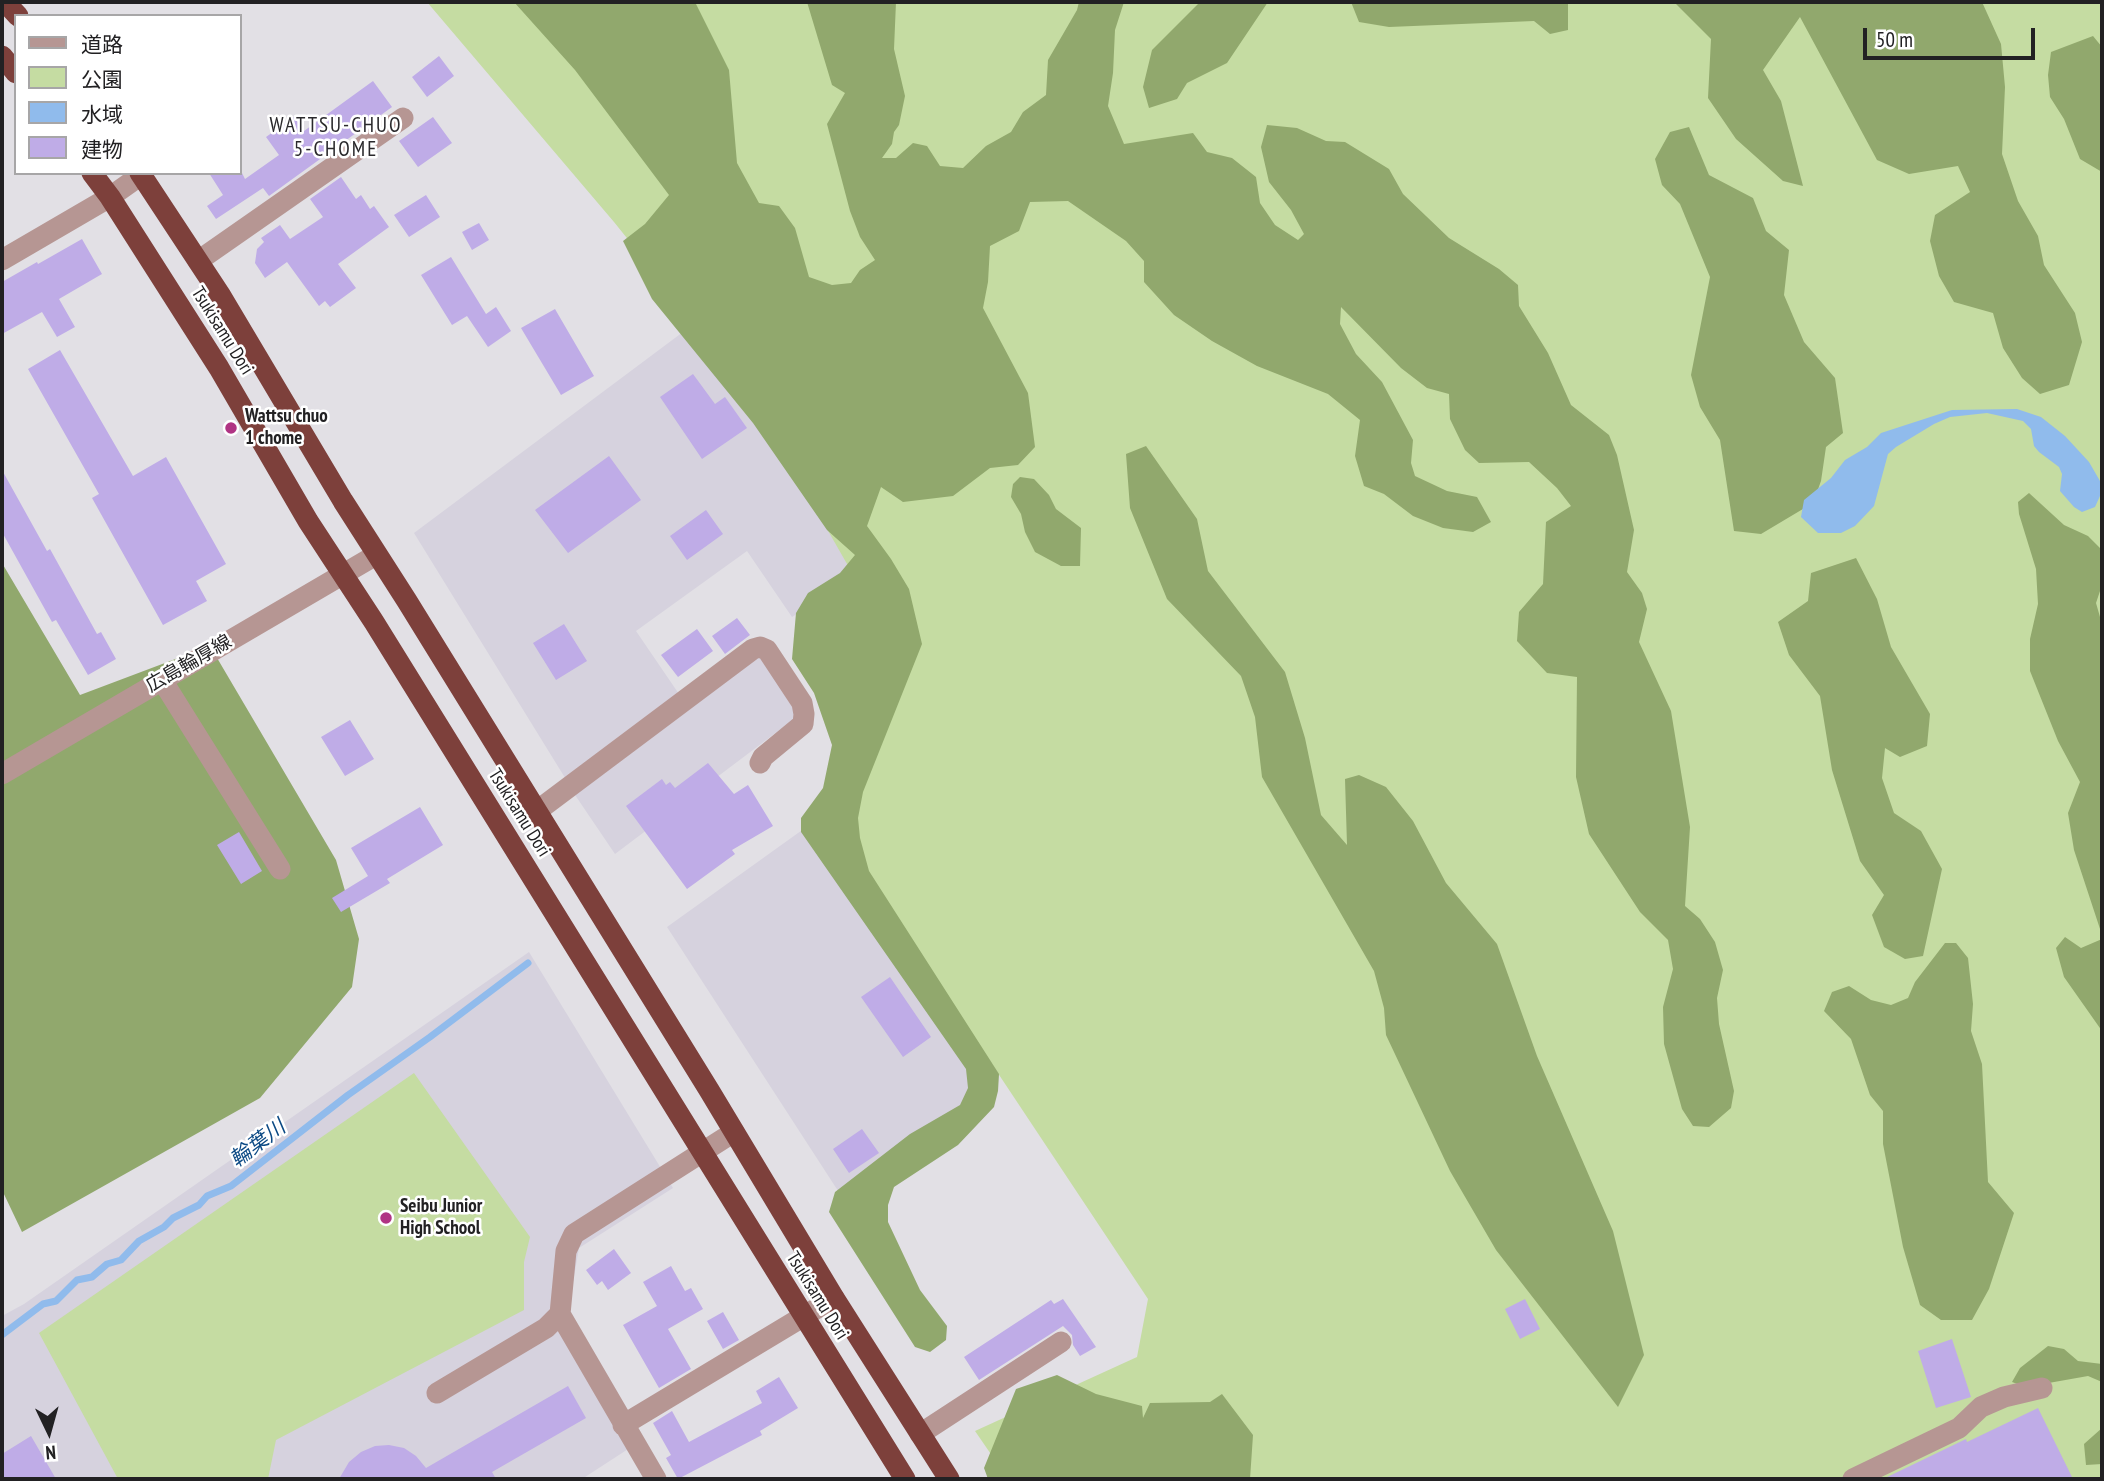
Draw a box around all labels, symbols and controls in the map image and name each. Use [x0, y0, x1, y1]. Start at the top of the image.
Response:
legend [14, 14, 242, 175]
scale bar [1866, 14, 2038, 58]
text: 50 m [1876, 26, 1913, 53]
text: 道路 [81, 31, 123, 58]
text: 公園 [81, 66, 123, 93]
text: 水域 [81, 101, 123, 128]
district label: WATTSU-CHUO 5-CHOME [271, 113, 401, 163]
text: 建物 [81, 136, 123, 163]
street label: Tsukisamu Dori [186, 283, 258, 379]
place label: Wattsu chuo 1 chome [245, 406, 328, 450]
marker: Wattsu chuo 1 chome [223, 420, 239, 436]
street label: 広島輪厚線 [142, 630, 236, 698]
street label: Tsukisamu Dori [483, 765, 555, 861]
water label: 輪葉川 [225, 1115, 291, 1173]
place label: Seibu Junior High School [400, 1196, 482, 1240]
marker: Seibu Junior High School [378, 1210, 394, 1226]
street label: Tsukisamu Dori [781, 1248, 853, 1344]
north arrow [14, 1397, 84, 1467]
text: N [45, 1441, 57, 1465]

